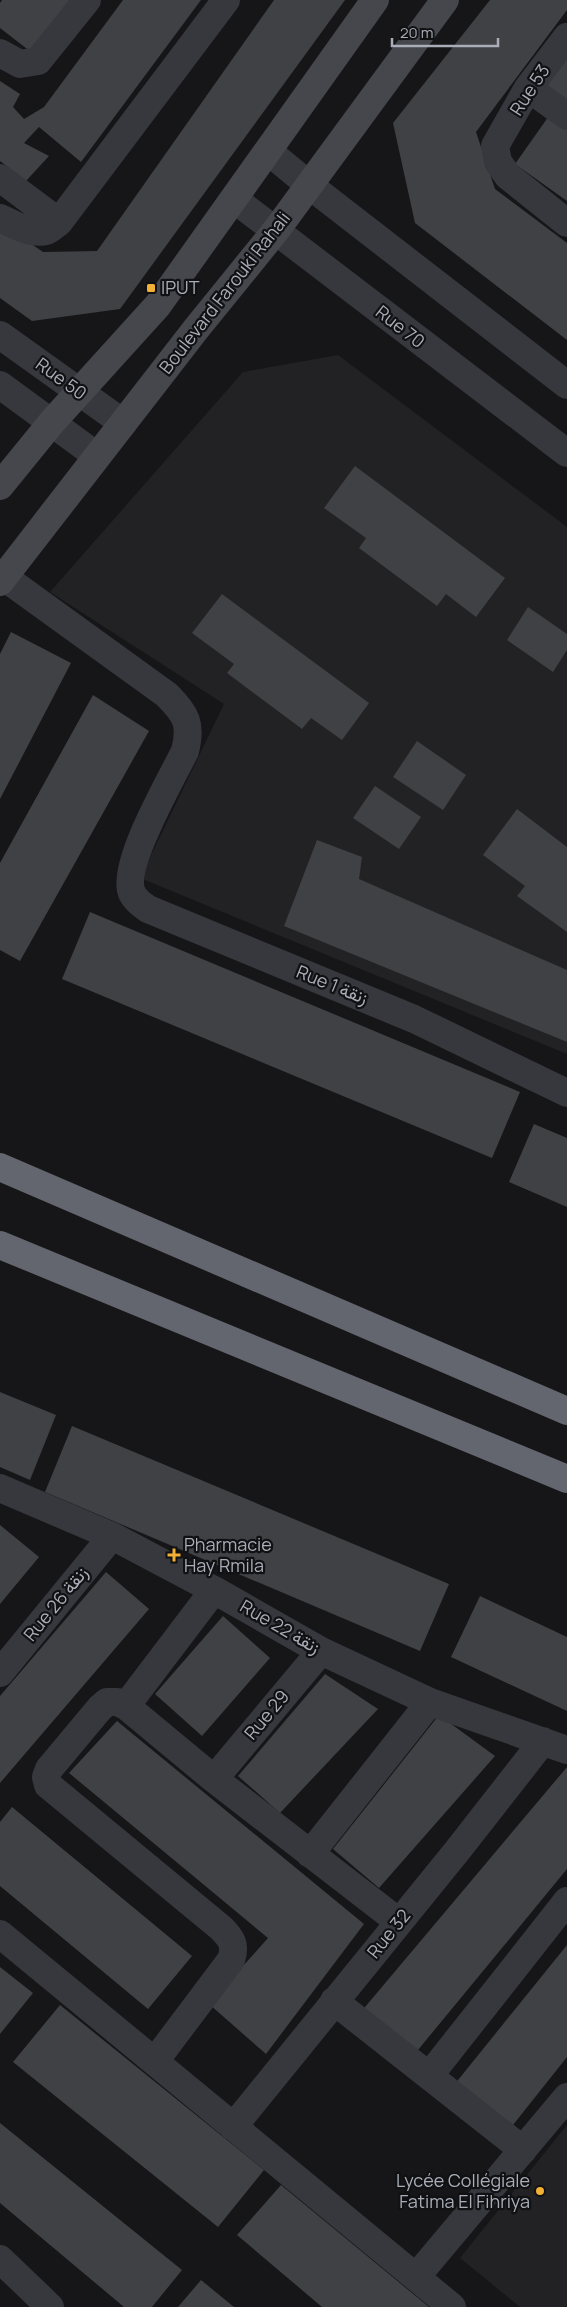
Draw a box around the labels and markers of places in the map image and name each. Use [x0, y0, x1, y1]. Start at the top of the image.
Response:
place label: IPUT [161, 275, 200, 299]
marker: IPUT [145, 282, 157, 294]
place label: Pharmacie Hay Rmila [184, 1532, 272, 1577]
marker: Pharmacie Hay Rmila [168, 1549, 180, 1561]
place label: Lycée Collégiale Fatima El Fihriya [396, 2168, 530, 2213]
marker: Lycée Collégiale Fatima El Fihriya [534, 2185, 546, 2197]

